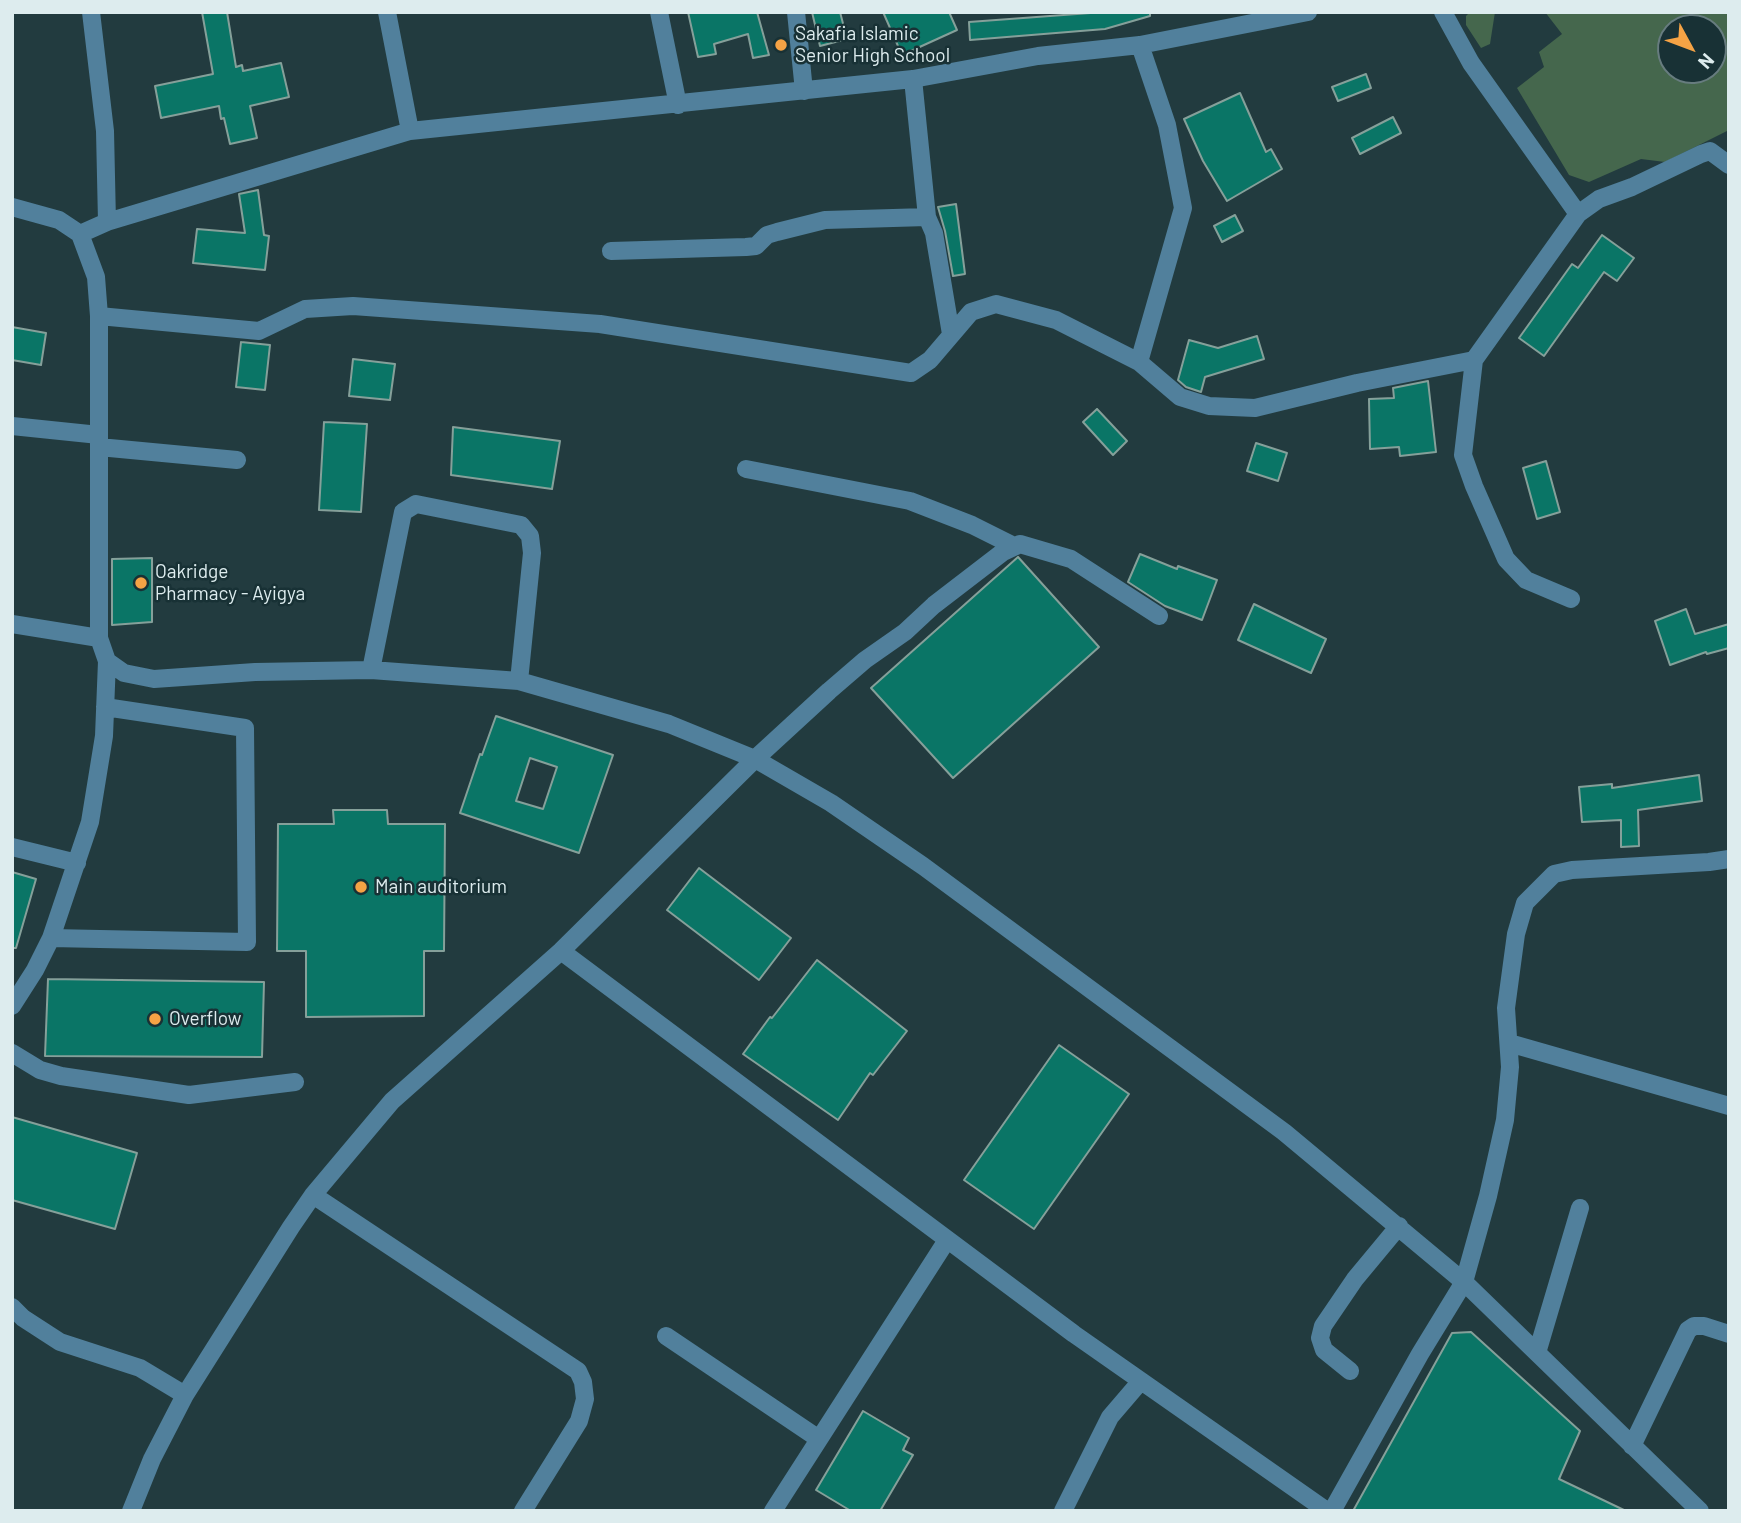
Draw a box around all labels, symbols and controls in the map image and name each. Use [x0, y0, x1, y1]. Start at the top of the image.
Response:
north arrow [1657, 14, 1727, 84]
place label: Sakafia Islamic Senior High School [795, 23, 950, 67]
marker: Sakafia Islamic Senior High School [773, 37, 789, 53]
text: N [1694, 49, 1720, 74]
place label: Oakridge Pharmacy - Ayigya [155, 561, 305, 605]
marker: Oakridge Pharmacy - Ayigya [133, 575, 149, 591]
place label: Main auditorium [375, 876, 507, 898]
marker: Main auditorium [353, 879, 369, 895]
place label: Overflow [169, 1008, 241, 1030]
marker: Overflow [147, 1011, 163, 1027]

